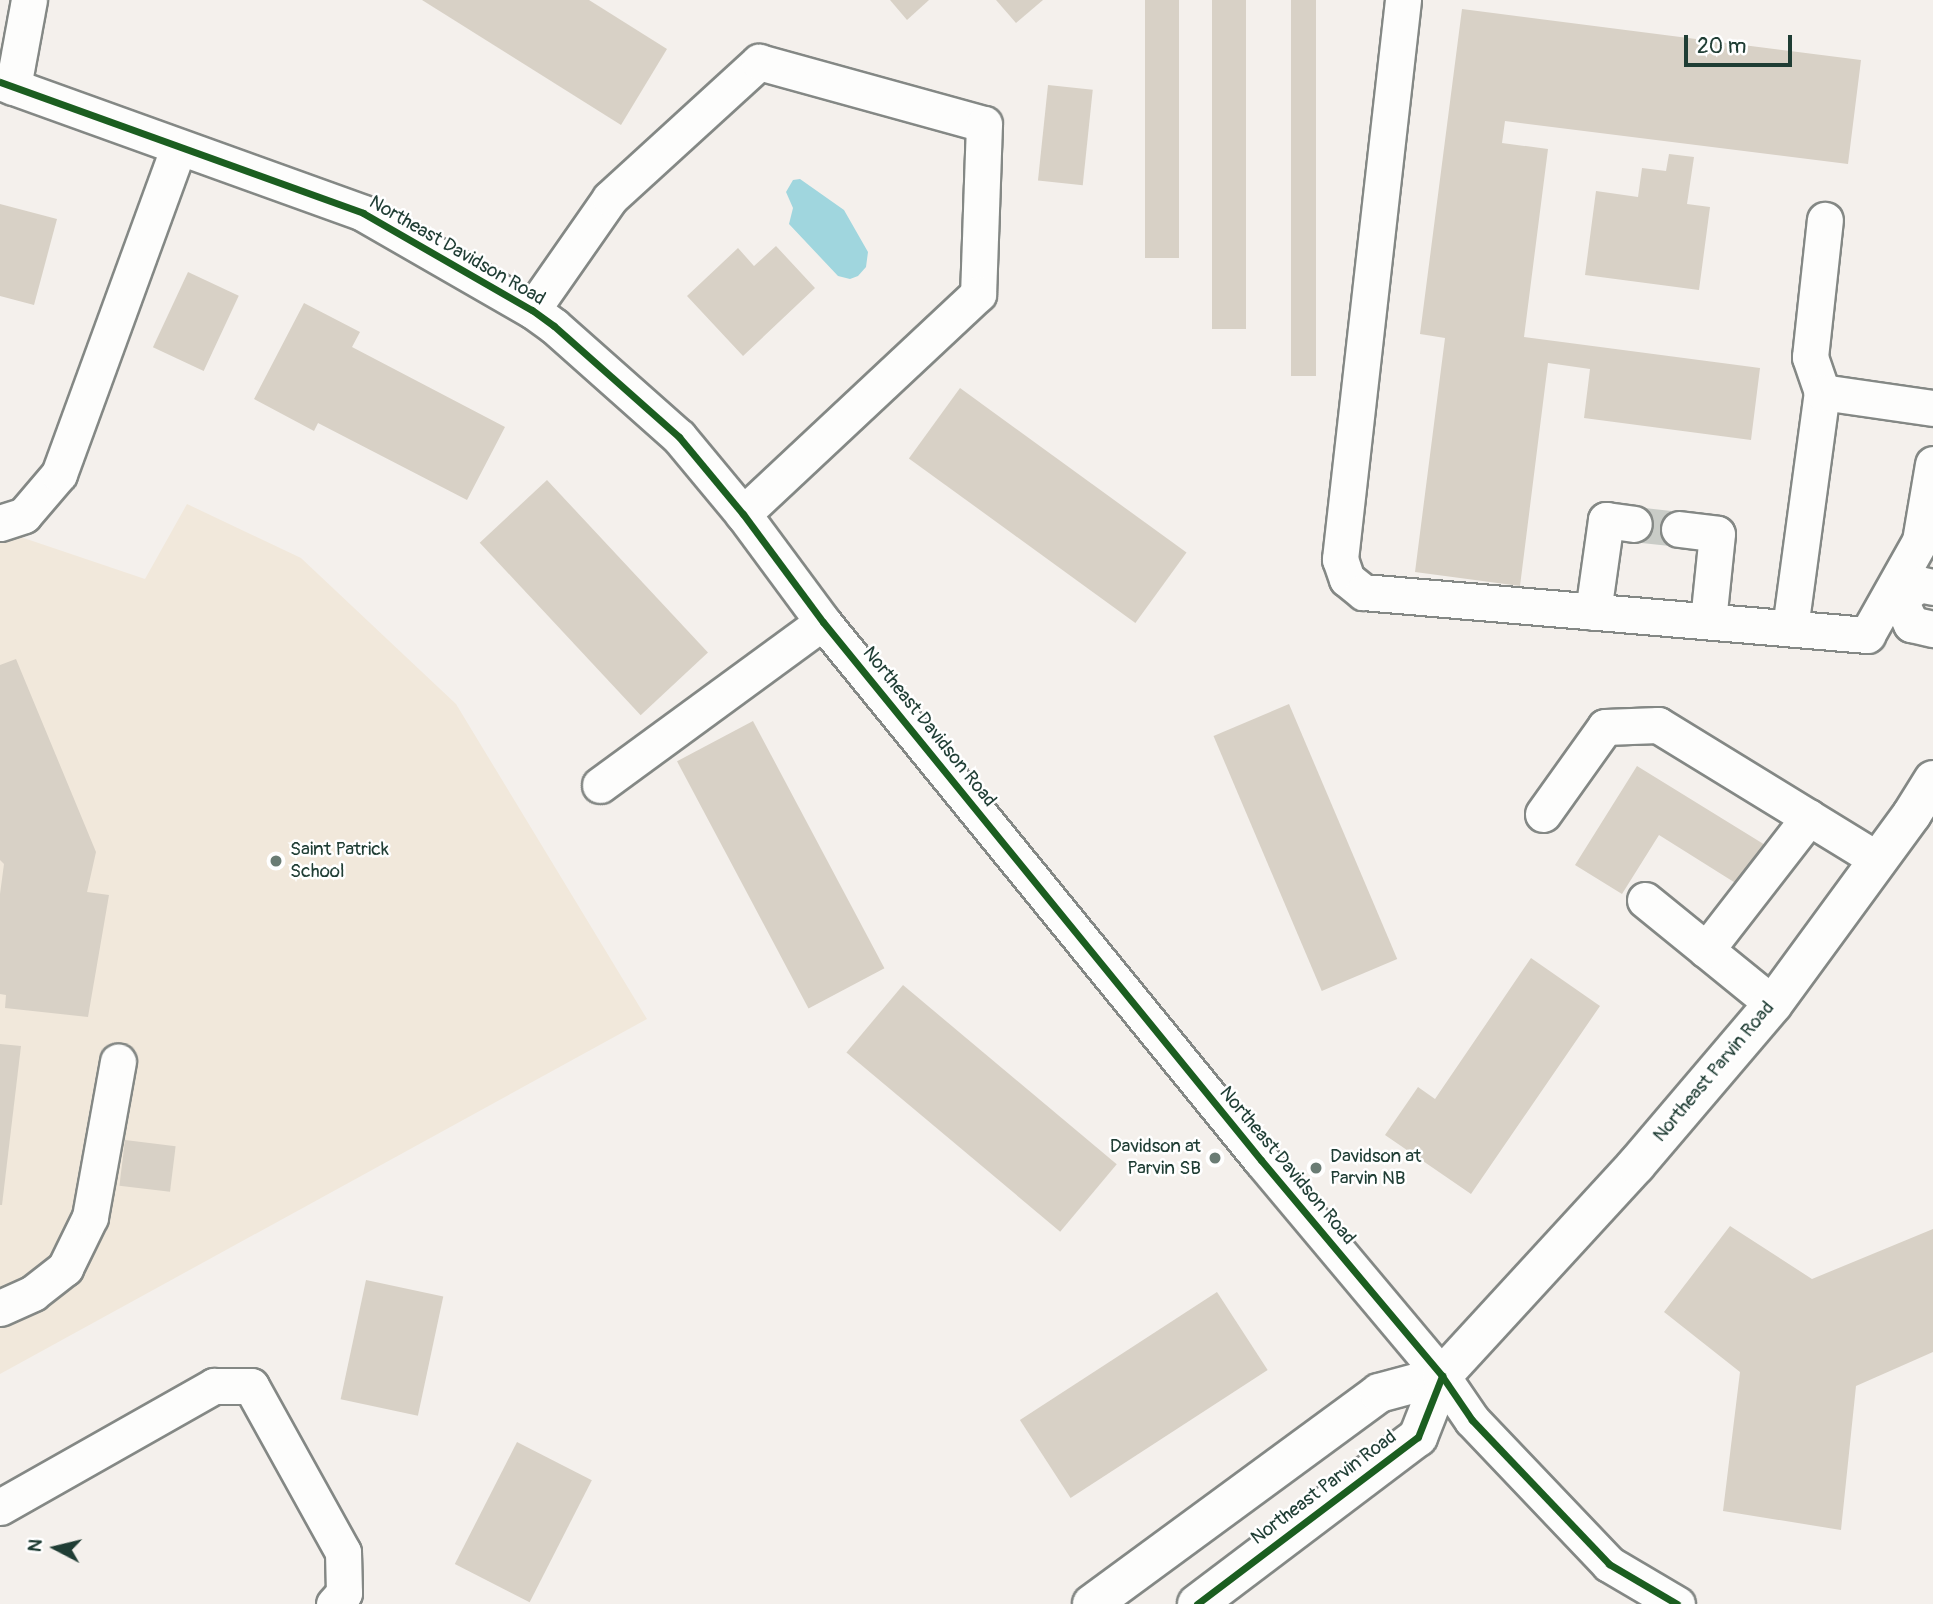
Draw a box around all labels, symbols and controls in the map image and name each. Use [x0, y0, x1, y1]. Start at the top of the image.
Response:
scale bar [1688, 21, 1797, 65]
text: 20 m [1697, 33, 1746, 60]
street label: Northeast Davidson Road [365, 191, 549, 311]
street label: Northeast Davidson Road [857, 642, 1001, 812]
place label: Saint Patrick School [290, 839, 389, 883]
marker: Saint Patrick School [268, 853, 284, 869]
street label: Northeast Parvin Road [1649, 997, 1779, 1147]
street label: Northeast Davidson Road [1214, 1082, 1360, 1250]
place label: Davidson at Parvin SB [1110, 1136, 1201, 1180]
place label: Davidson at Parvin NB [1330, 1146, 1421, 1190]
marker: Davidson at Parvin SB [1207, 1150, 1223, 1166]
marker: Davidson at Parvin NB [1308, 1160, 1324, 1176]
street label: Northeast Parvin Road [1247, 1426, 1401, 1550]
north arrow [21, 1513, 91, 1583]
text: N [22, 1538, 48, 1553]

